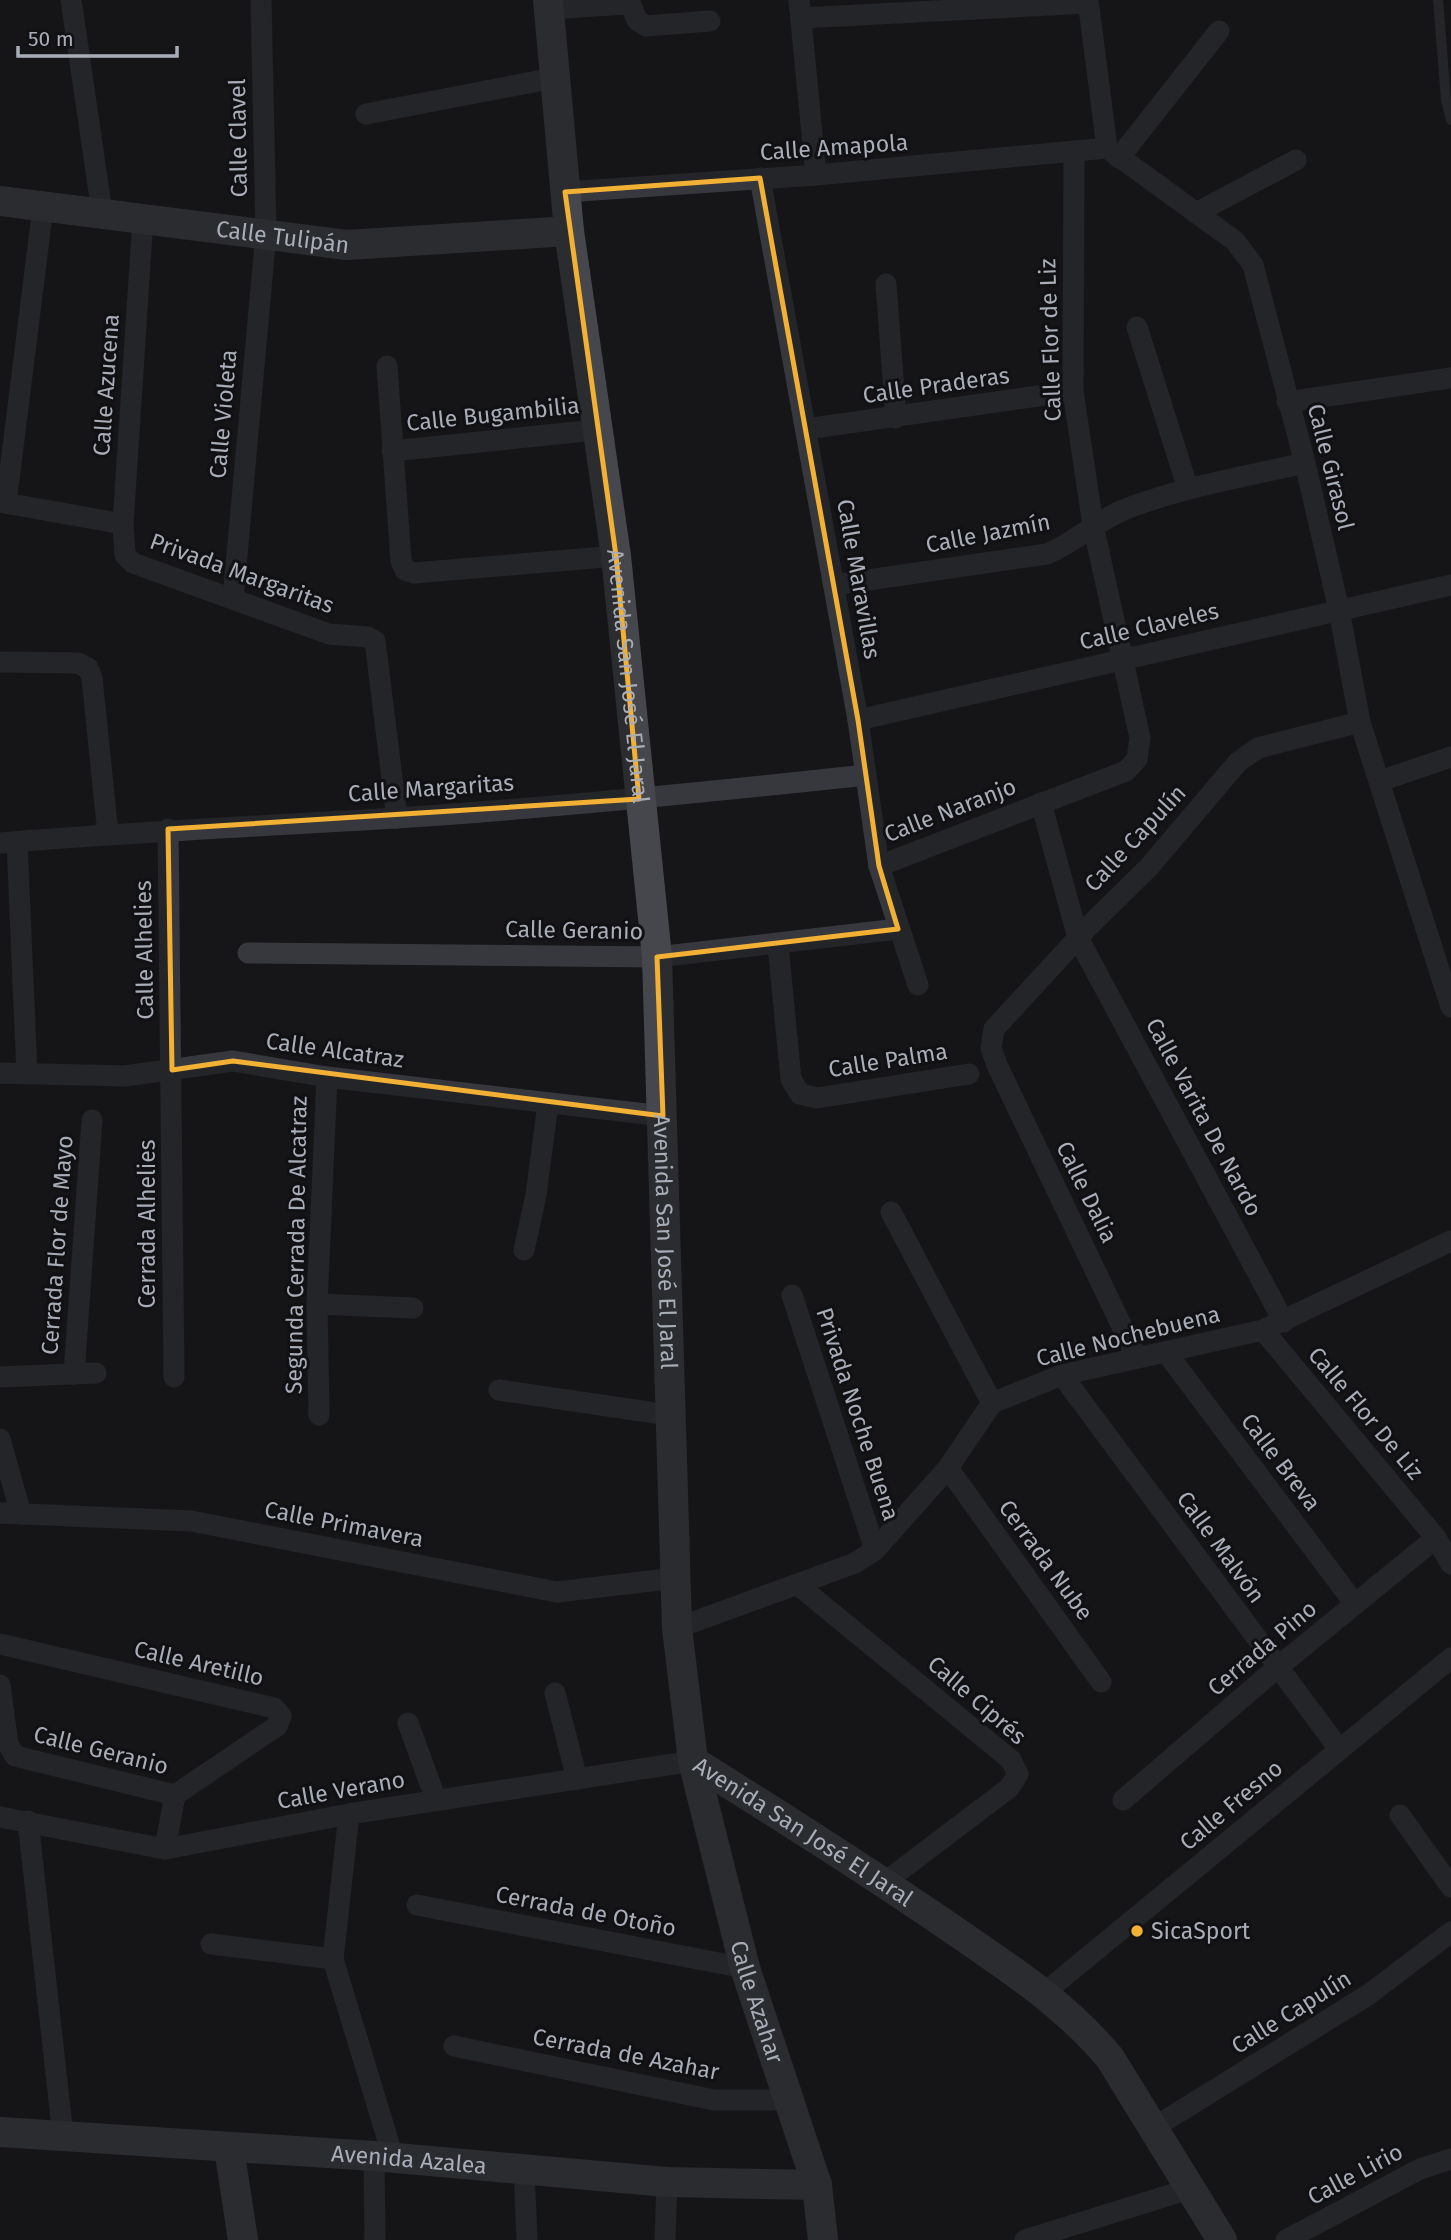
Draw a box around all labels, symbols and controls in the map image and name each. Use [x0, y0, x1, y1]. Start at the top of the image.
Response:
scale bar [18, 14, 177, 58]
text: 50 m [28, 26, 74, 52]
street label: Calle Clavel [223, 78, 253, 198]
street label: Calle Amapola [759, 128, 909, 166]
street label: Calle Tulipán [214, 215, 351, 259]
street label: Calle Flor de Liz [1033, 258, 1067, 422]
street label: Calle Azucena [87, 313, 125, 457]
street label: Calle Violeta [203, 348, 243, 480]
street label: Calle Praderas [861, 361, 1011, 409]
street label: Calle Bugambilia [405, 391, 581, 437]
street label: Calle Girasol [1302, 401, 1360, 533]
street label: Calle Maravillas [831, 497, 887, 661]
street label: Calle Jazmín [923, 507, 1053, 559]
street label: Privada Margaritas [146, 527, 338, 619]
street label: Avenida San José El Jaral [601, 547, 655, 805]
street label: Calle Claveles [1077, 596, 1221, 656]
street label: Calle Margaritas [347, 768, 515, 808]
street label: Calle Naranjo [880, 772, 1020, 848]
street label: Calle Capulín [1078, 779, 1192, 897]
street label: Calle Alhelies [129, 880, 159, 1020]
street label: Calle Geranio [505, 915, 643, 945]
street label: Calle Varita De Nardo [1140, 1013, 1268, 1221]
street label: Calle Alcatraz [264, 1026, 406, 1074]
street label: Calle Palma [826, 1037, 950, 1083]
street label: Segunda Cerrada De Alcatraz [279, 1096, 313, 1394]
street label: Avenida San José El Jaral [648, 1113, 683, 1370]
street label: Cerrada Flor de Mayo [35, 1134, 79, 1356]
street label: Calle Dalia [1050, 1137, 1124, 1247]
street label: Cerrada Alhelies [133, 1139, 161, 1309]
street label: Calle Nochebuena [1033, 1300, 1223, 1372]
street label: Privada Noche Buena [810, 1304, 906, 1524]
street label: Calle Flor De Liz [1302, 1341, 1430, 1485]
street label: Calle Breva [1235, 1408, 1327, 1516]
street label: Calle Malvón [1171, 1485, 1271, 1609]
street label: Cerrada Nube [993, 1494, 1099, 1626]
street label: Calle Primavera [262, 1495, 426, 1553]
street label: Cerrada Pino [1202, 1594, 1322, 1702]
street label: Calle Aretillo [131, 1634, 267, 1692]
street label: Calle Ciprés [922, 1650, 1032, 1750]
street label: Calle Geranio [31, 1720, 171, 1780]
street label: Avenida San José El Jaral [688, 1751, 919, 1913]
street label: Calle Fresno [1174, 1754, 1288, 1856]
street label: Calle Verano [275, 1765, 407, 1815]
street label: Cerrada de Otoño [493, 1880, 679, 1942]
place label: SicaSport [1151, 1917, 1251, 1945]
marker: SicaSport [1129, 1923, 1145, 1939]
street label: Calle Azahar [725, 1938, 790, 2067]
street label: Calle Capulín [1226, 1964, 1356, 2060]
street label: Cerrada de Azahar [530, 2022, 722, 2086]
street label: Calle Lirio [1303, 2137, 1407, 2211]
street label: Avenida Azalea [330, 2139, 488, 2180]

